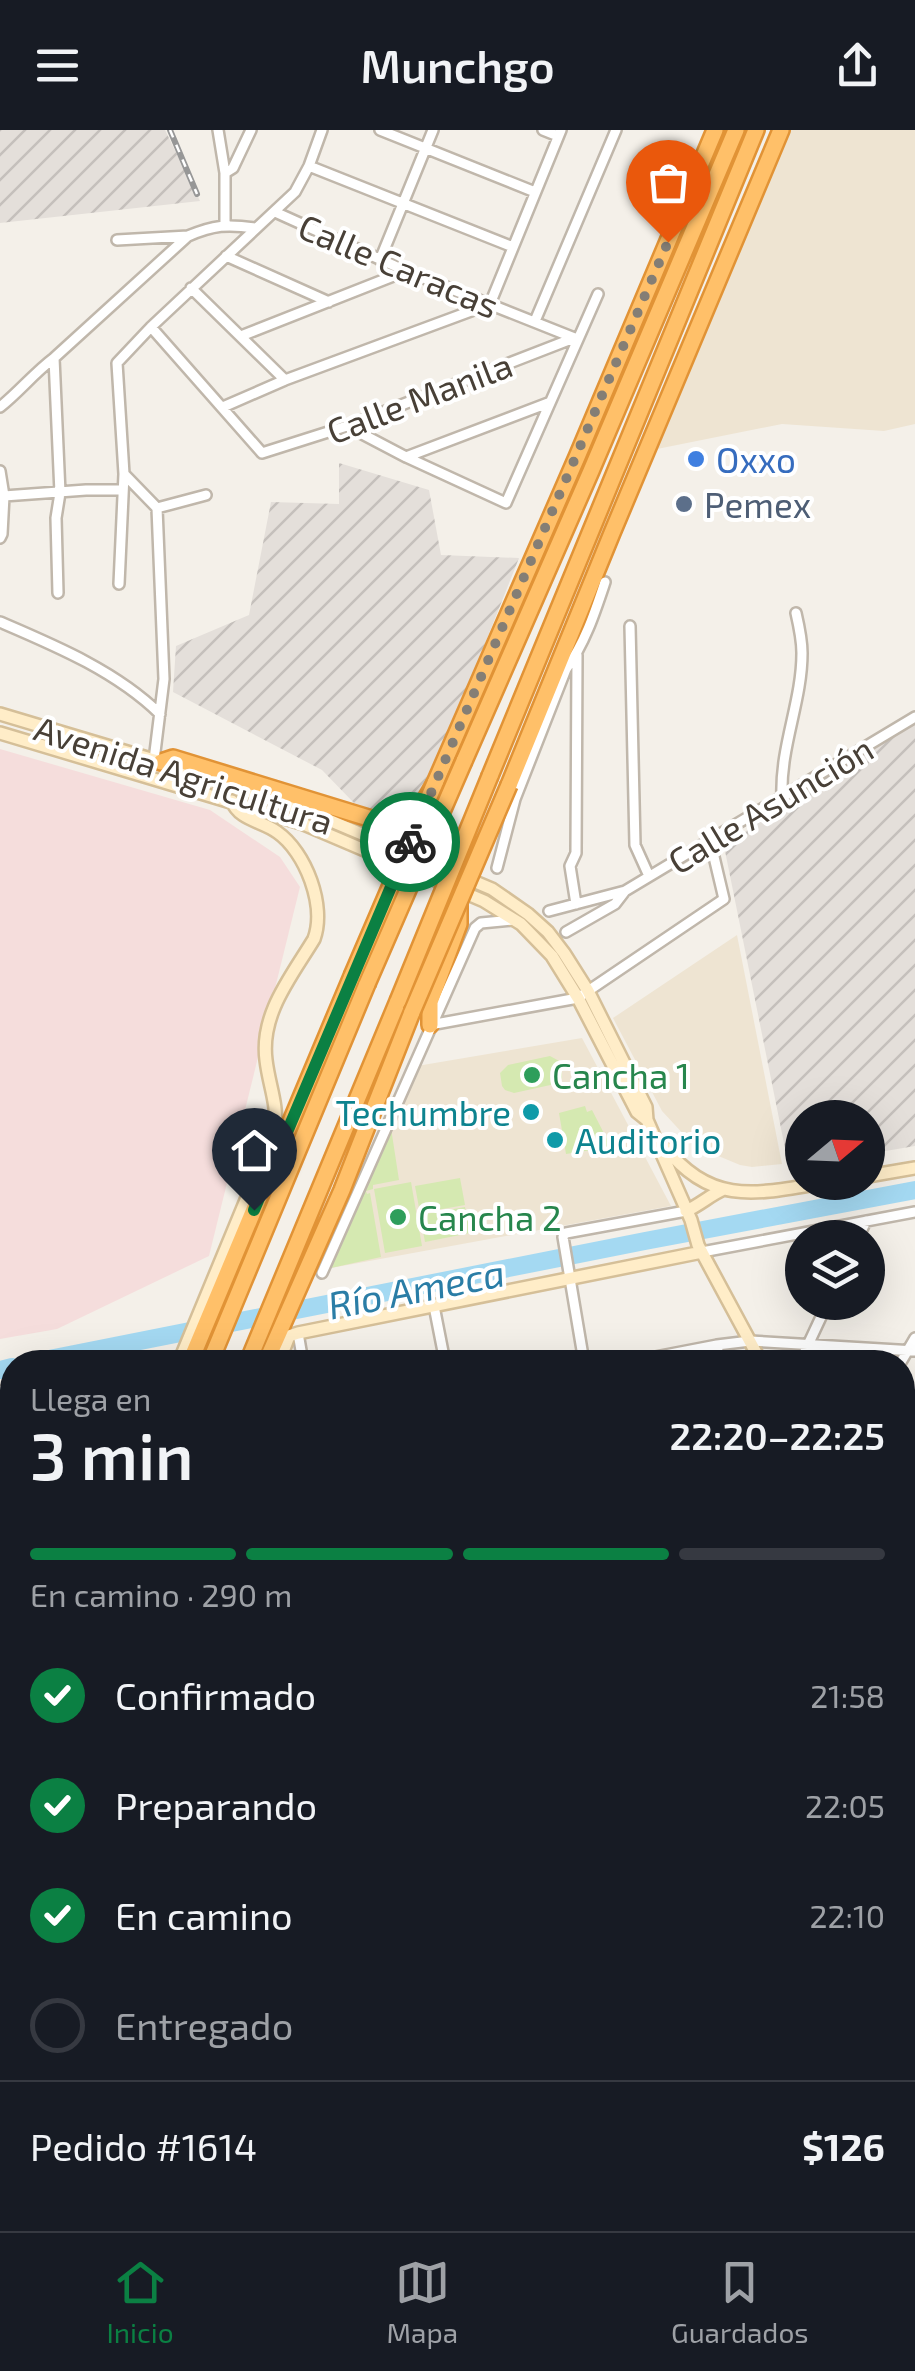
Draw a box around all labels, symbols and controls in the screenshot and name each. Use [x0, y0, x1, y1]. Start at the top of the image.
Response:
icon: menu [30, 38, 85, 93]
text: Munchgo [360, 38, 555, 92]
icon: share [830, 38, 885, 93]
pin [626, 140, 711, 243]
icon: bag [641, 155, 696, 210]
street label: Calle Caracas [293, 204, 505, 326]
street label: Calle Manila [320, 342, 518, 452]
place label: Oxxo [716, 438, 796, 480]
marker: Oxxo [685, 448, 707, 470]
place label: Pemex [704, 483, 811, 525]
marker: Pemex [673, 493, 695, 515]
street label: Avenida Agricultura [30, 706, 338, 842]
street label: Calle Asunción [660, 726, 880, 882]
courier [360, 792, 460, 892]
icon: bike [383, 815, 438, 870]
place label: Cancha 1 [552, 1054, 690, 1096]
marker: Cancha 1 [521, 1064, 543, 1086]
place label: Techumbre [335, 1091, 511, 1133]
north arrow [785, 1100, 885, 1200]
map controls [785, 1100, 885, 1320]
marker: Techumbre [520, 1101, 542, 1123]
pin [212, 1108, 297, 1211]
place label: Auditorio [575, 1119, 721, 1161]
icon: home [227, 1123, 282, 1178]
marker: Auditorio [544, 1129, 566, 1151]
place label: Cancha 2 [418, 1196, 562, 1238]
marker: Cancha 2 [387, 1206, 409, 1228]
button: layers [785, 1220, 885, 1320]
water label: Río Ameca [324, 1248, 508, 1328]
text: Llega en [30, 1379, 151, 1417]
text: 22:20–22:25 [669, 1412, 885, 1458]
text: 3 min [30, 1415, 194, 1493]
text: En camino · 290 m [30, 1575, 292, 1613]
icon: check [30, 1668, 85, 1723]
text: Confirmado [115, 1672, 316, 1718]
text: 21:58 [810, 1676, 885, 1714]
icon: check [30, 1778, 85, 1833]
text: Preparando [115, 1782, 317, 1828]
text: 22:05 [805, 1786, 885, 1824]
icon: check [30, 1888, 85, 1943]
text: En camino [115, 1892, 293, 1938]
text: 22:10 [809, 1896, 885, 1934]
text: Entregado [115, 2002, 293, 2048]
text: Pedido #1614 [30, 2123, 257, 2169]
text: $126 [802, 2123, 885, 2169]
tab: Inicio [106, 2255, 174, 2349]
tab: Mapa [387, 2255, 458, 2349]
tab: Guardados [671, 2255, 809, 2349]

